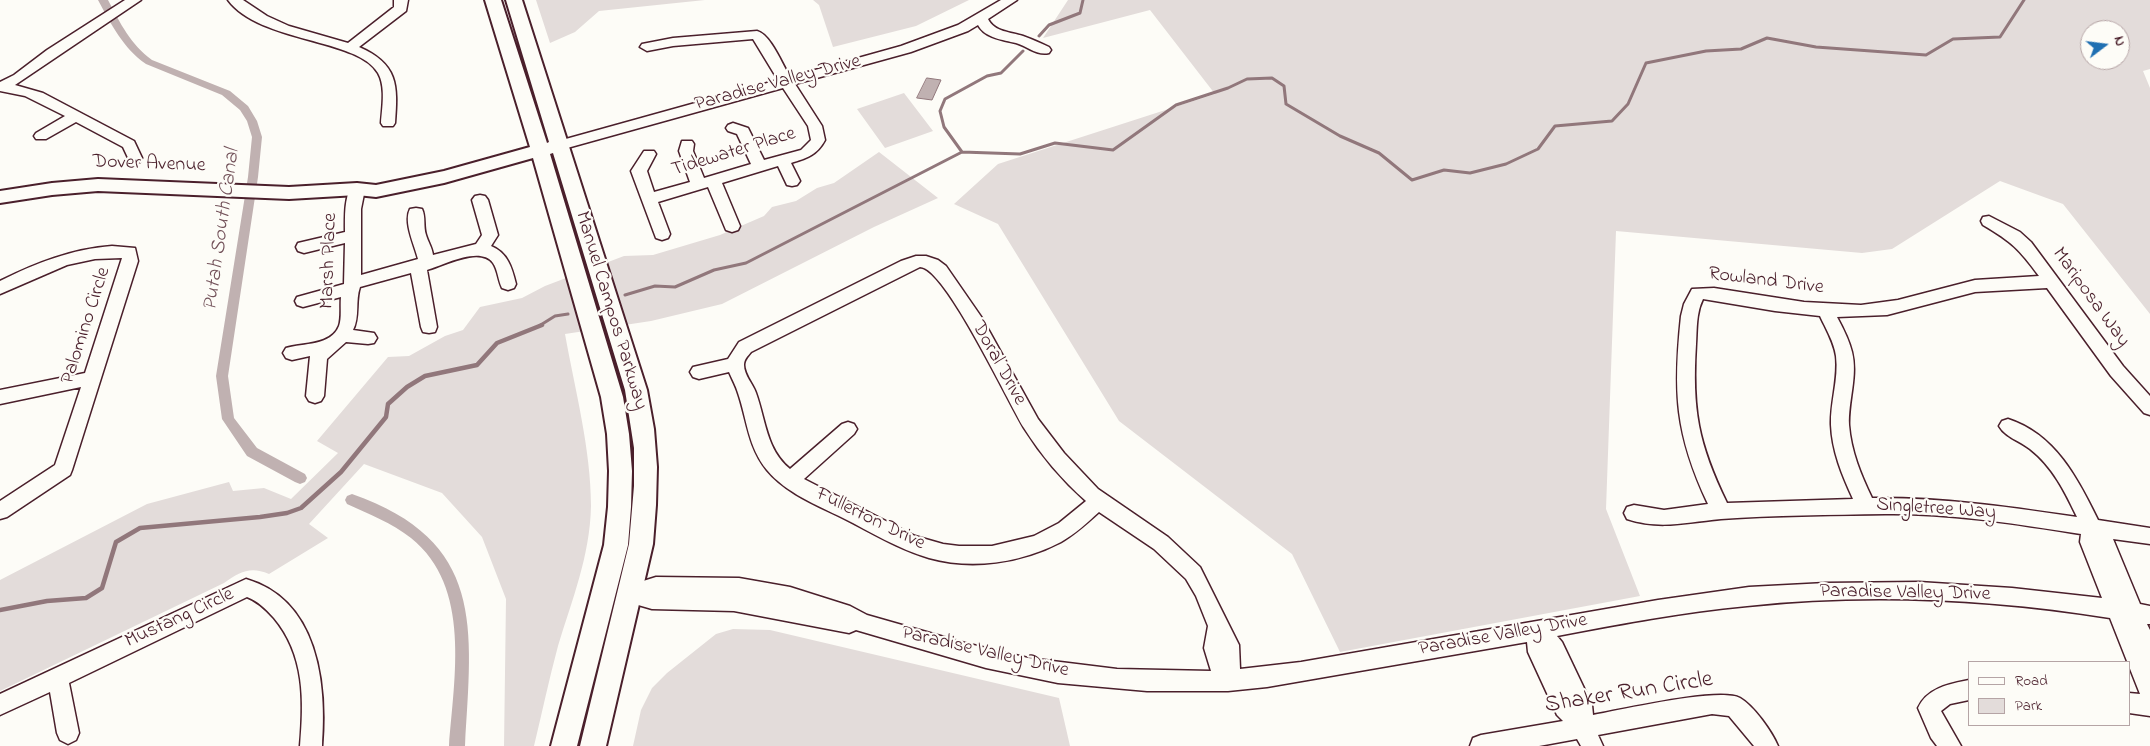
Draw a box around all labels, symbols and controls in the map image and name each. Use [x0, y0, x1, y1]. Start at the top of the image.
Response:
north arrow [2080, 20, 2130, 70]
text: N [2108, 34, 2130, 49]
street label: Paradise Valley Drive [692, 50, 864, 118]
street label: Tidewater Place [669, 123, 799, 183]
water label: Putah South Canal [199, 147, 247, 313]
street label: Dover Avenue [92, 151, 206, 179]
street label: Manuel Campos Parkway [568, 209, 652, 413]
street label: Marsh Place [316, 213, 344, 309]
street label: Mariposa Way [2046, 243, 2134, 353]
street label: Rowland Drive [1707, 263, 1825, 301]
street label: Palomino Circle [57, 265, 117, 387]
street label: Doral Drive [965, 318, 1031, 410]
street label: Fullerton Drive [811, 483, 929, 557]
street label: Singletree Way [1875, 494, 1997, 526]
street label: Paradise Valley Drive [1819, 581, 1991, 607]
street label: Mustang Circle [122, 583, 238, 655]
street label: Paradise Valley Drive [1417, 609, 1589, 663]
street label: Paradise Valley Drive [899, 622, 1071, 684]
legend [1968, 661, 2130, 726]
street label: Shaker Run Circle [1543, 667, 1715, 721]
text: Road [2015, 670, 2048, 692]
text: Park [2015, 695, 2042, 717]

